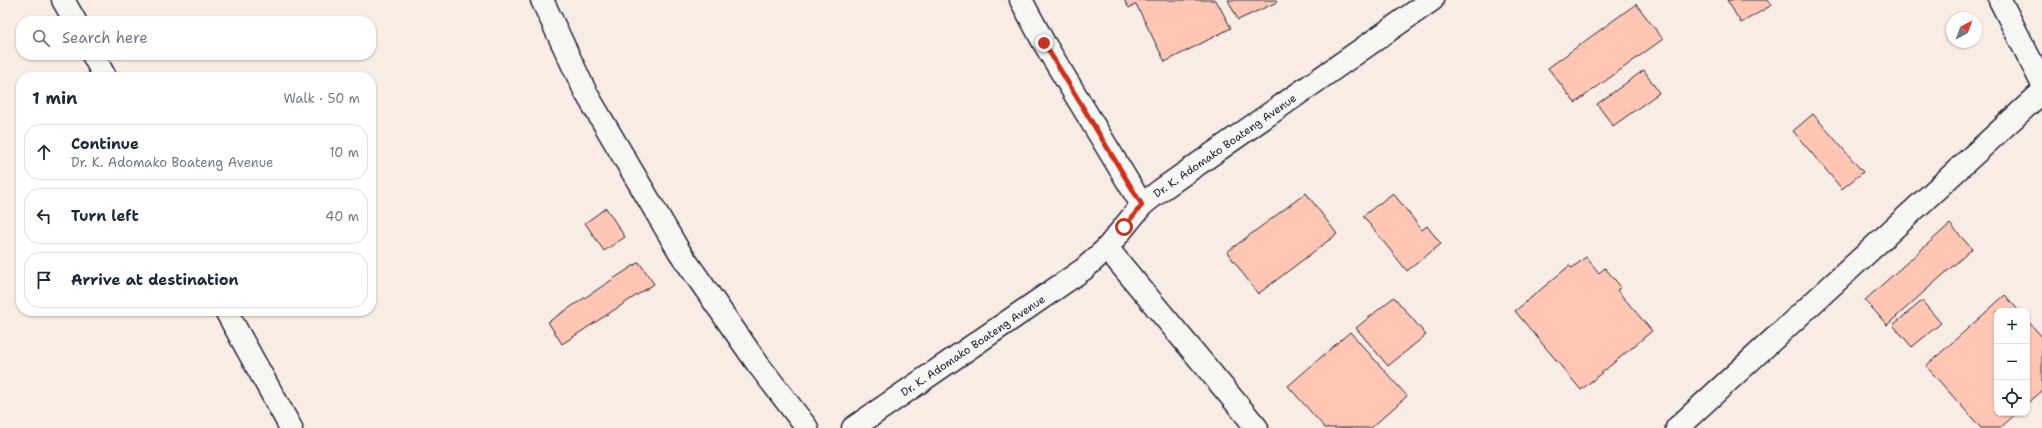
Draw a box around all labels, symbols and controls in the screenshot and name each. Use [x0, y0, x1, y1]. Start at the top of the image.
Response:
north arrow [1946, 12, 1982, 48]
search box [16, 16, 376, 60]
icon: search [30, 27, 52, 49]
text: Search here [62, 28, 148, 48]
route end [1035, 34, 1053, 52]
text: 1 min [32, 87, 77, 109]
text: Walk · 50 m [283, 90, 360, 107]
street label: Dr. K. Adomako Boateng Avenue [1151, 91, 1299, 201]
text: Continue [71, 134, 139, 154]
icon: ahead [33, 141, 55, 163]
text: 10 m [329, 144, 359, 161]
text: Dr. K. Adomako Boateng Avenue [71, 154, 273, 171]
icon: left [33, 205, 55, 227]
text: Turn left [71, 206, 139, 226]
text: 40 m [325, 208, 359, 225]
route start [1115, 218, 1133, 236]
icon: arrive [33, 269, 55, 291]
text: Arrive at destination [71, 270, 239, 290]
street label: Dr. K. Adomako Boateng Avenue [898, 292, 1048, 400]
map controls [1994, 308, 2030, 416]
button: + [1994, 308, 2030, 344]
button: − [1994, 344, 2030, 380]
button: locate [1994, 380, 2030, 416]

